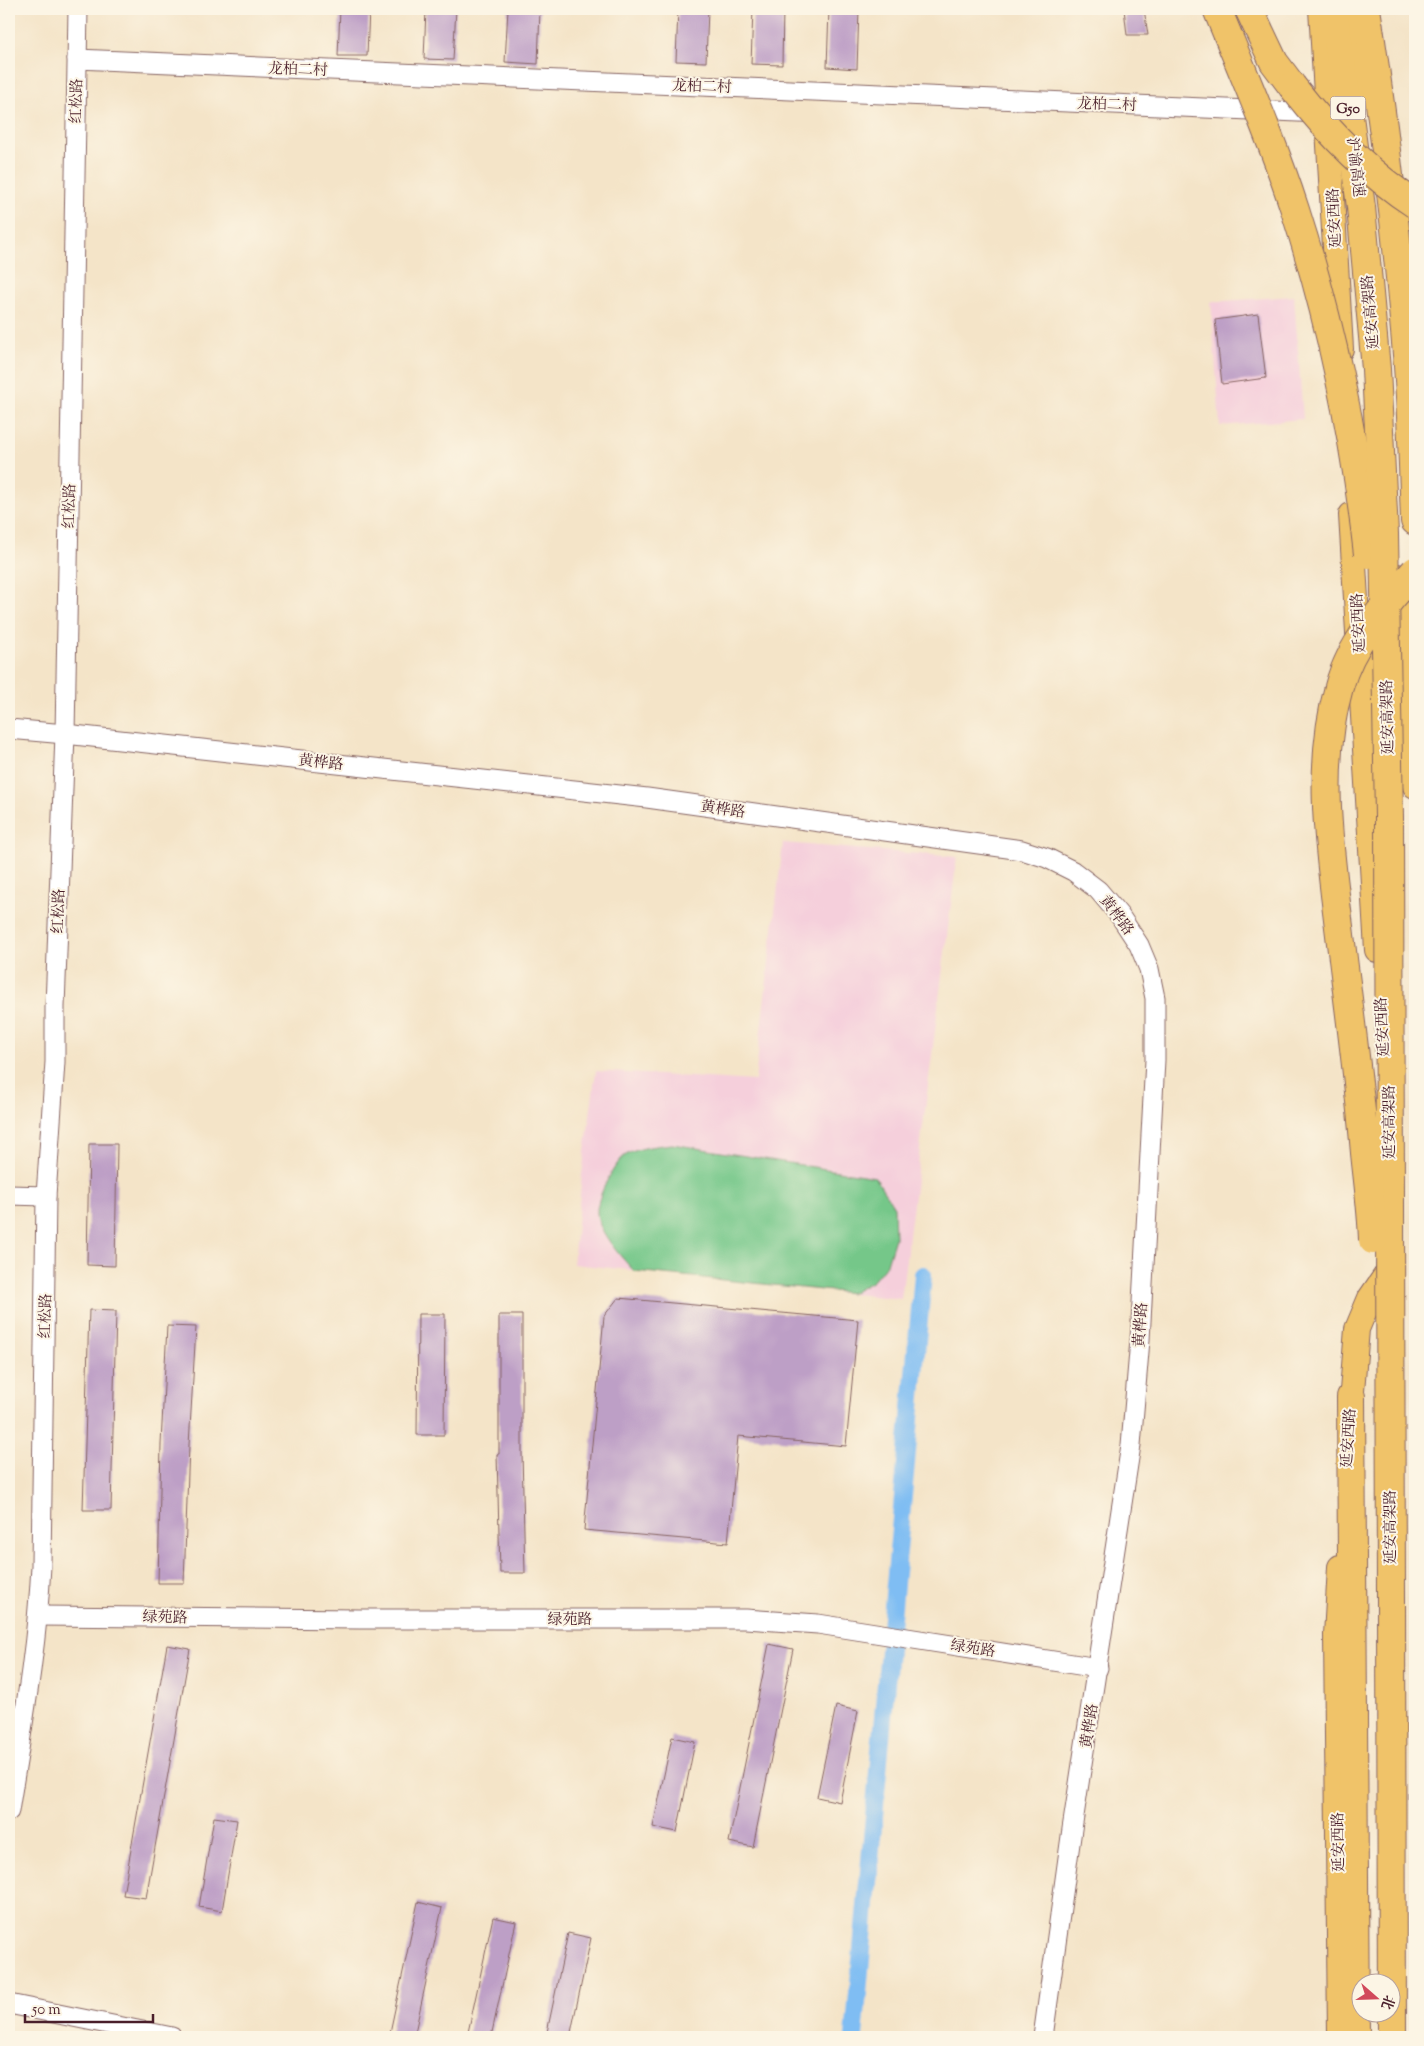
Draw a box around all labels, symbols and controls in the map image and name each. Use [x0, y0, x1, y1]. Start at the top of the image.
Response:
street label: 龙柏二村 [268, 59, 328, 82]
street label: 龙柏二村 [672, 76, 732, 99]
street label: 红松路 [67, 78, 88, 124]
street label: 龙柏二村 [1077, 94, 1137, 117]
road number: G50 [1330, 96, 1366, 120]
street label: 沪渝高速 [1340, 136, 1369, 198]
street label: 延安西路 [1323, 187, 1348, 248]
street label: 延安高架路 [1358, 274, 1385, 350]
street label: 红松路 [60, 483, 81, 529]
street label: 延安西路 [1347, 592, 1372, 653]
street label: 延安高架路 [1377, 679, 1400, 755]
street label: 黄桦路 [297, 751, 344, 776]
street label: 黄桦路 [699, 797, 747, 824]
street label: 红松路 [48, 888, 71, 934]
street label: 黄桦路 [1094, 892, 1138, 940]
street label: 延安西路 [1371, 996, 1396, 1057]
street label: 延安高架路 [1380, 1084, 1401, 1160]
street label: 红松路 [36, 1293, 57, 1339]
street label: 黄桦路 [1129, 1302, 1154, 1348]
street label: 延安西路 [1337, 1407, 1362, 1469]
street label: 延安高架路 [1381, 1489, 1402, 1565]
street label: 绿苑路 [142, 1608, 188, 1629]
street label: 绿苑路 [547, 1610, 593, 1631]
street label: 绿苑路 [949, 1636, 997, 1663]
street label: 黄桦路 [1077, 1702, 1104, 1750]
street label: 延安西路 [1328, 1812, 1351, 1872]
north arrow [1352, 1974, 1402, 2024]
scale bar [25, 1991, 152, 2023]
text: 北 [1375, 1992, 1398, 2012]
text: 50 m [31, 2000, 61, 2021]

